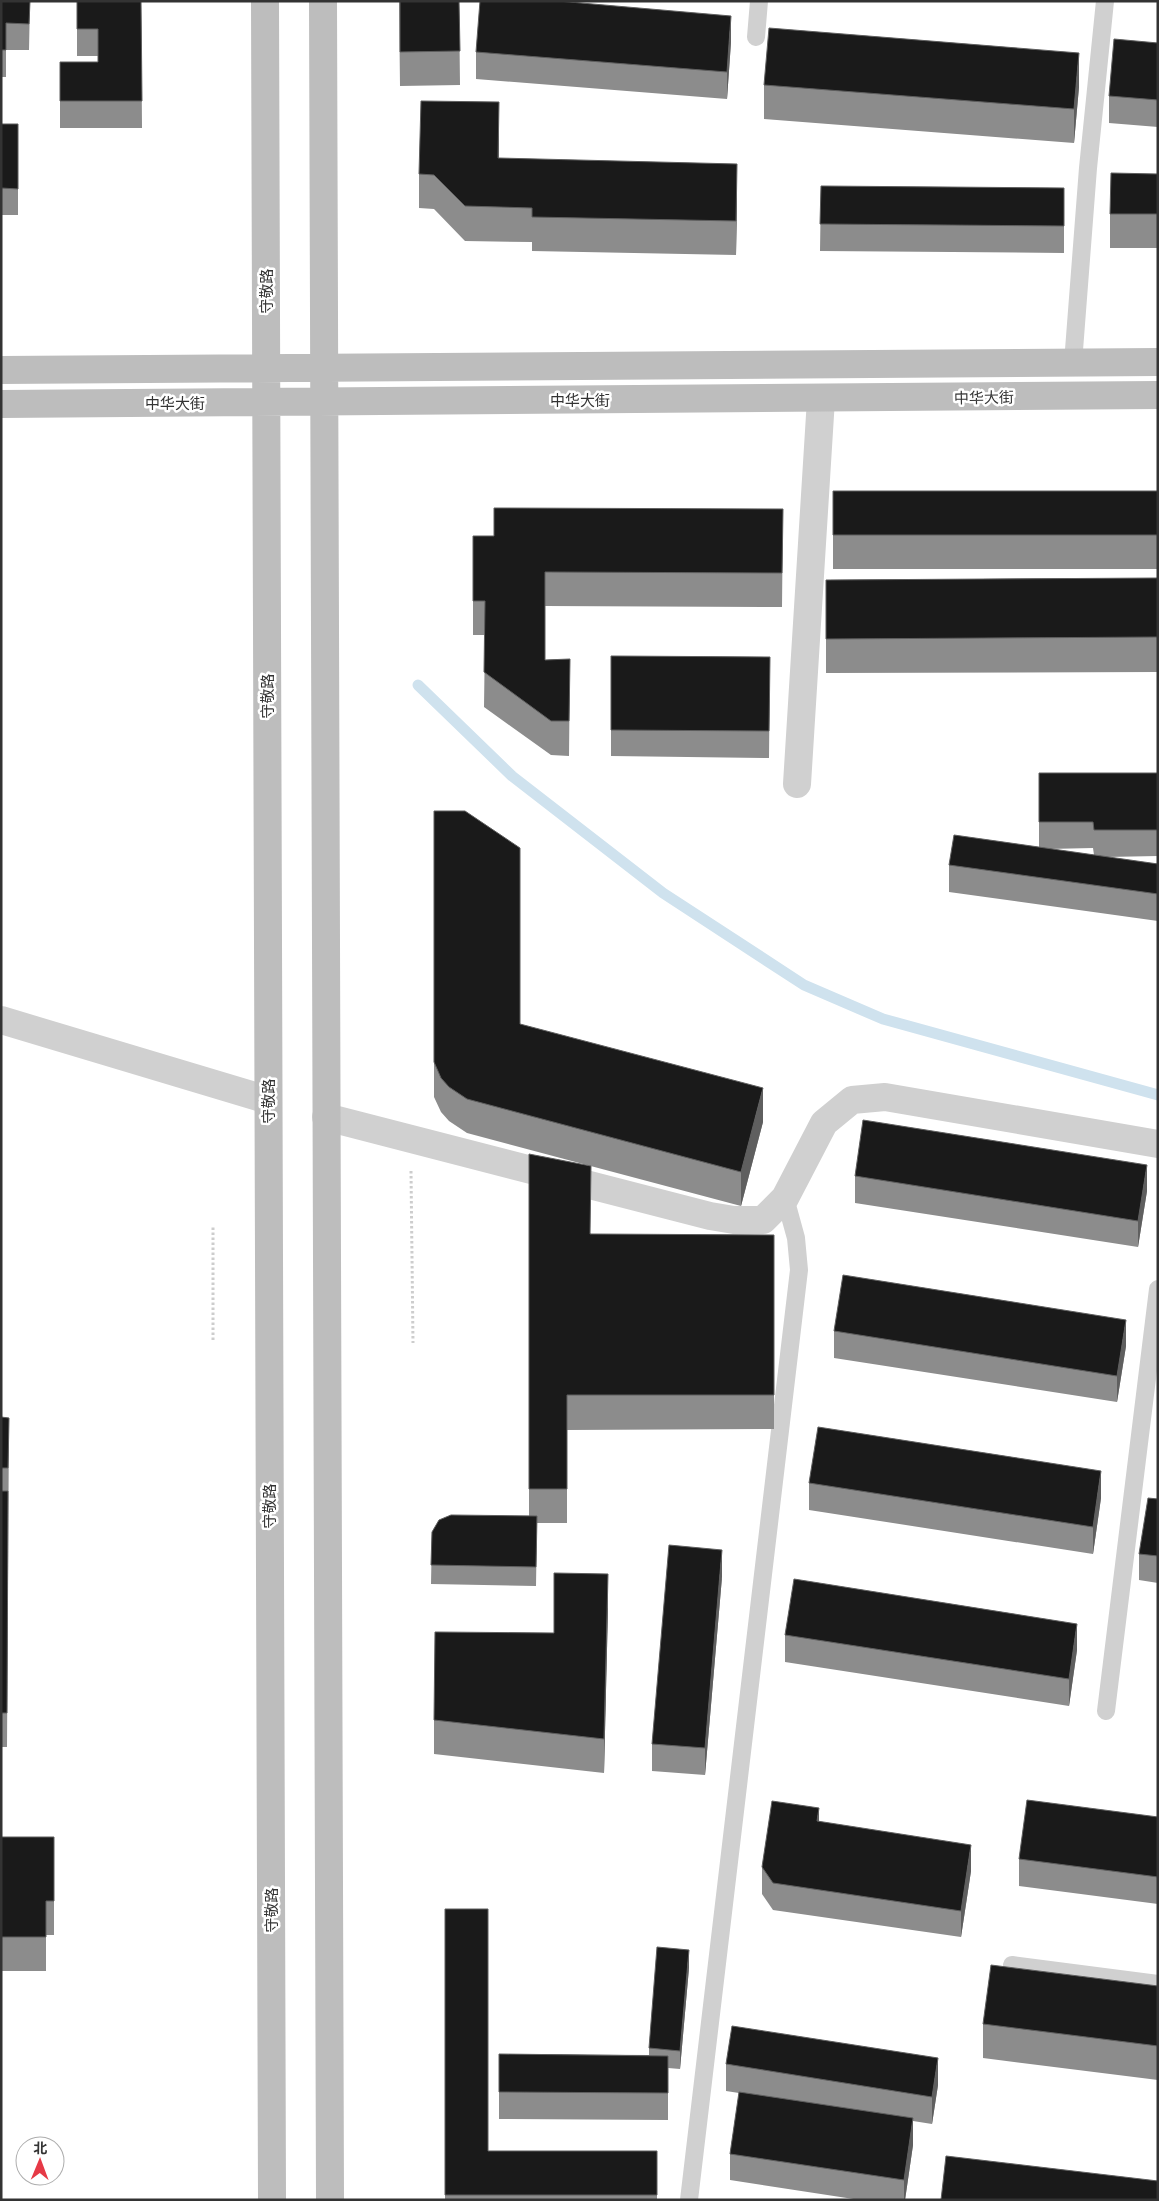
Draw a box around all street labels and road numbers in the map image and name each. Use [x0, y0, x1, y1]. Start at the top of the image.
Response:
street label: 守敬路 [256, 268, 276, 314]
street label: 中华大街 [954, 386, 1014, 408]
street label: 中华大街 [550, 390, 610, 410]
street label: 中华大街 [145, 393, 205, 413]
street label: 守敬路 [257, 673, 277, 719]
street label: 守敬路 [258, 1078, 278, 1124]
street label: 守敬路 [259, 1483, 279, 1529]
street label: 守敬路 [261, 1887, 281, 1933]

